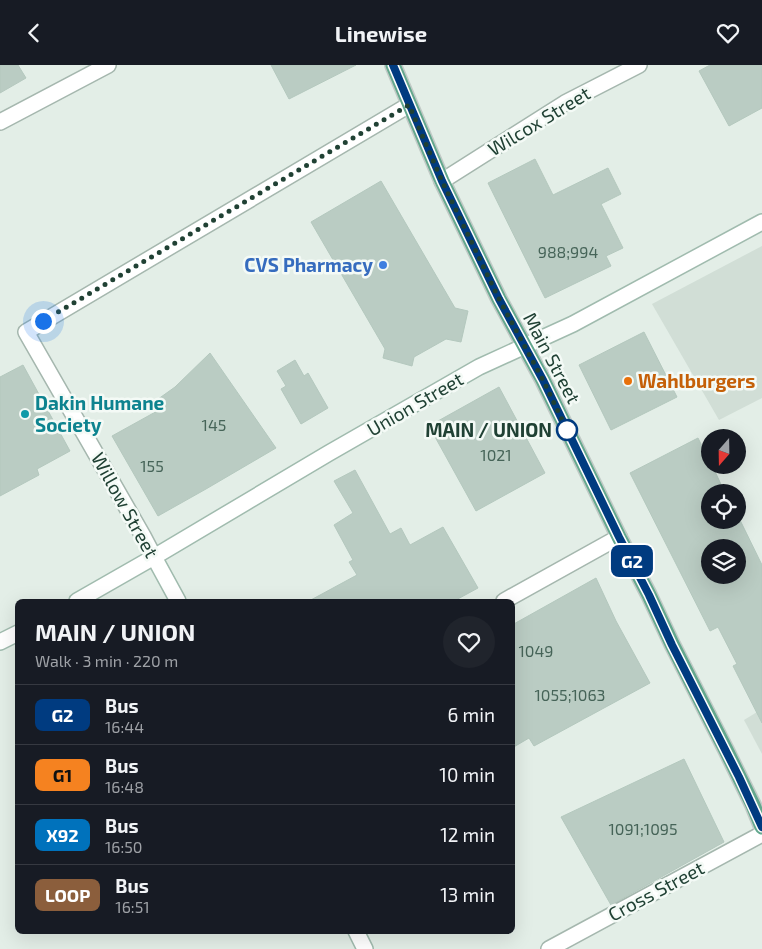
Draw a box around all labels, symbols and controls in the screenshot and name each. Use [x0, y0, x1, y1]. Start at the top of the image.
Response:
icon: back [20, 19, 48, 47]
icon: heart [714, 19, 742, 47]
text: Linewise [335, 20, 427, 46]
street label: Wilcox Street [483, 81, 594, 160]
house number: 988;994 [538, 242, 598, 261]
place label: CVS Pharmacy [244, 253, 373, 277]
marker: CVS Pharmacy [377, 259, 389, 271]
street label: Main Street [519, 308, 586, 407]
your location [31, 309, 56, 334]
street label: Union Street [363, 367, 467, 440]
place label: Wahlburgers [638, 369, 755, 392]
marker: Wahlburgers [622, 375, 634, 387]
place label: Dakin Humane Society [35, 391, 165, 437]
marker: Dakin Humane Society [19, 408, 31, 420]
house number: 145 [202, 415, 226, 434]
place label: MAIN / UNION [425, 418, 552, 441]
marker: MAIN / UNION [556, 419, 578, 441]
north arrow [701, 429, 746, 474]
map controls [701, 429, 746, 584]
house number: 1021 [480, 445, 512, 464]
street label: Willow Street [87, 448, 164, 562]
house number: 155 [140, 456, 164, 475]
button: locate [701, 484, 746, 529]
button: layers [701, 539, 746, 584]
line badge: G2 [610, 545, 654, 577]
text: G2 [621, 550, 643, 572]
button: heart [443, 616, 495, 668]
text: MAIN / UNION [35, 617, 195, 646]
house number: 1049 [518, 641, 554, 660]
text: Walk · 3 min · 220 m [35, 651, 178, 670]
house number: 1055;1063 [534, 685, 606, 704]
text: Bus [105, 694, 139, 717]
text: 6 min [447, 703, 495, 726]
text: G2 [51, 704, 74, 726]
text: 16:44 [105, 717, 144, 736]
text: Bus [105, 754, 139, 777]
text: 10 min [439, 763, 495, 786]
text: G1 [53, 764, 72, 786]
text: 16:48 [105, 777, 144, 796]
text: Bus [105, 814, 139, 837]
house number: 1091;1095 [608, 819, 678, 838]
text: 12 min [440, 823, 495, 846]
text: X92 [46, 824, 79, 846]
text: 16:50 [105, 837, 143, 856]
street label: Cross Street [604, 856, 708, 925]
text: Bus [115, 874, 149, 897]
text: 13 min [440, 883, 495, 906]
text: LOOP [45, 884, 90, 906]
text: 16:51 [115, 897, 150, 916]

